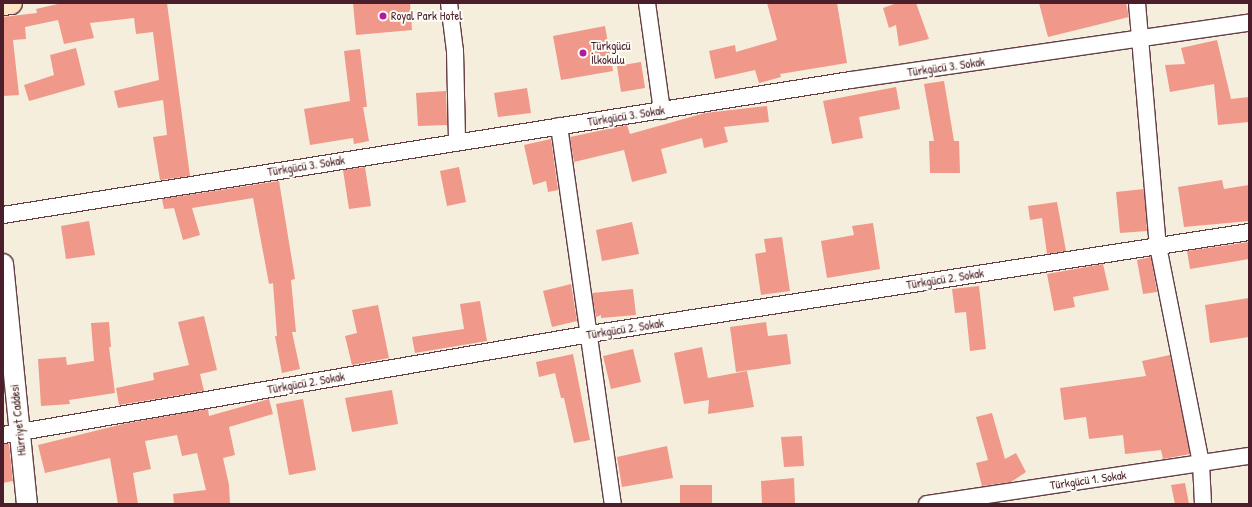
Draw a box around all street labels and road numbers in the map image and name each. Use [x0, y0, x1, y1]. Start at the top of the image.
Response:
street label: Türkgücü 3. Sokak [906, 54, 986, 80]
street label: Türkgücü 3. Sokak [586, 103, 666, 129]
street label: Türkgücü 3. Sokak [266, 153, 346, 179]
street label: Türkgücü 2. Sokak [905, 266, 985, 292]
street label: Türkgücü 2. Sokak [585, 316, 665, 342]
street label: Türkgücü 2. Sokak [266, 369, 346, 397]
street label: Hürriyet Caddesi [7, 384, 29, 456]
street label: Türkgücü 1. Sokak [1049, 468, 1127, 492]

